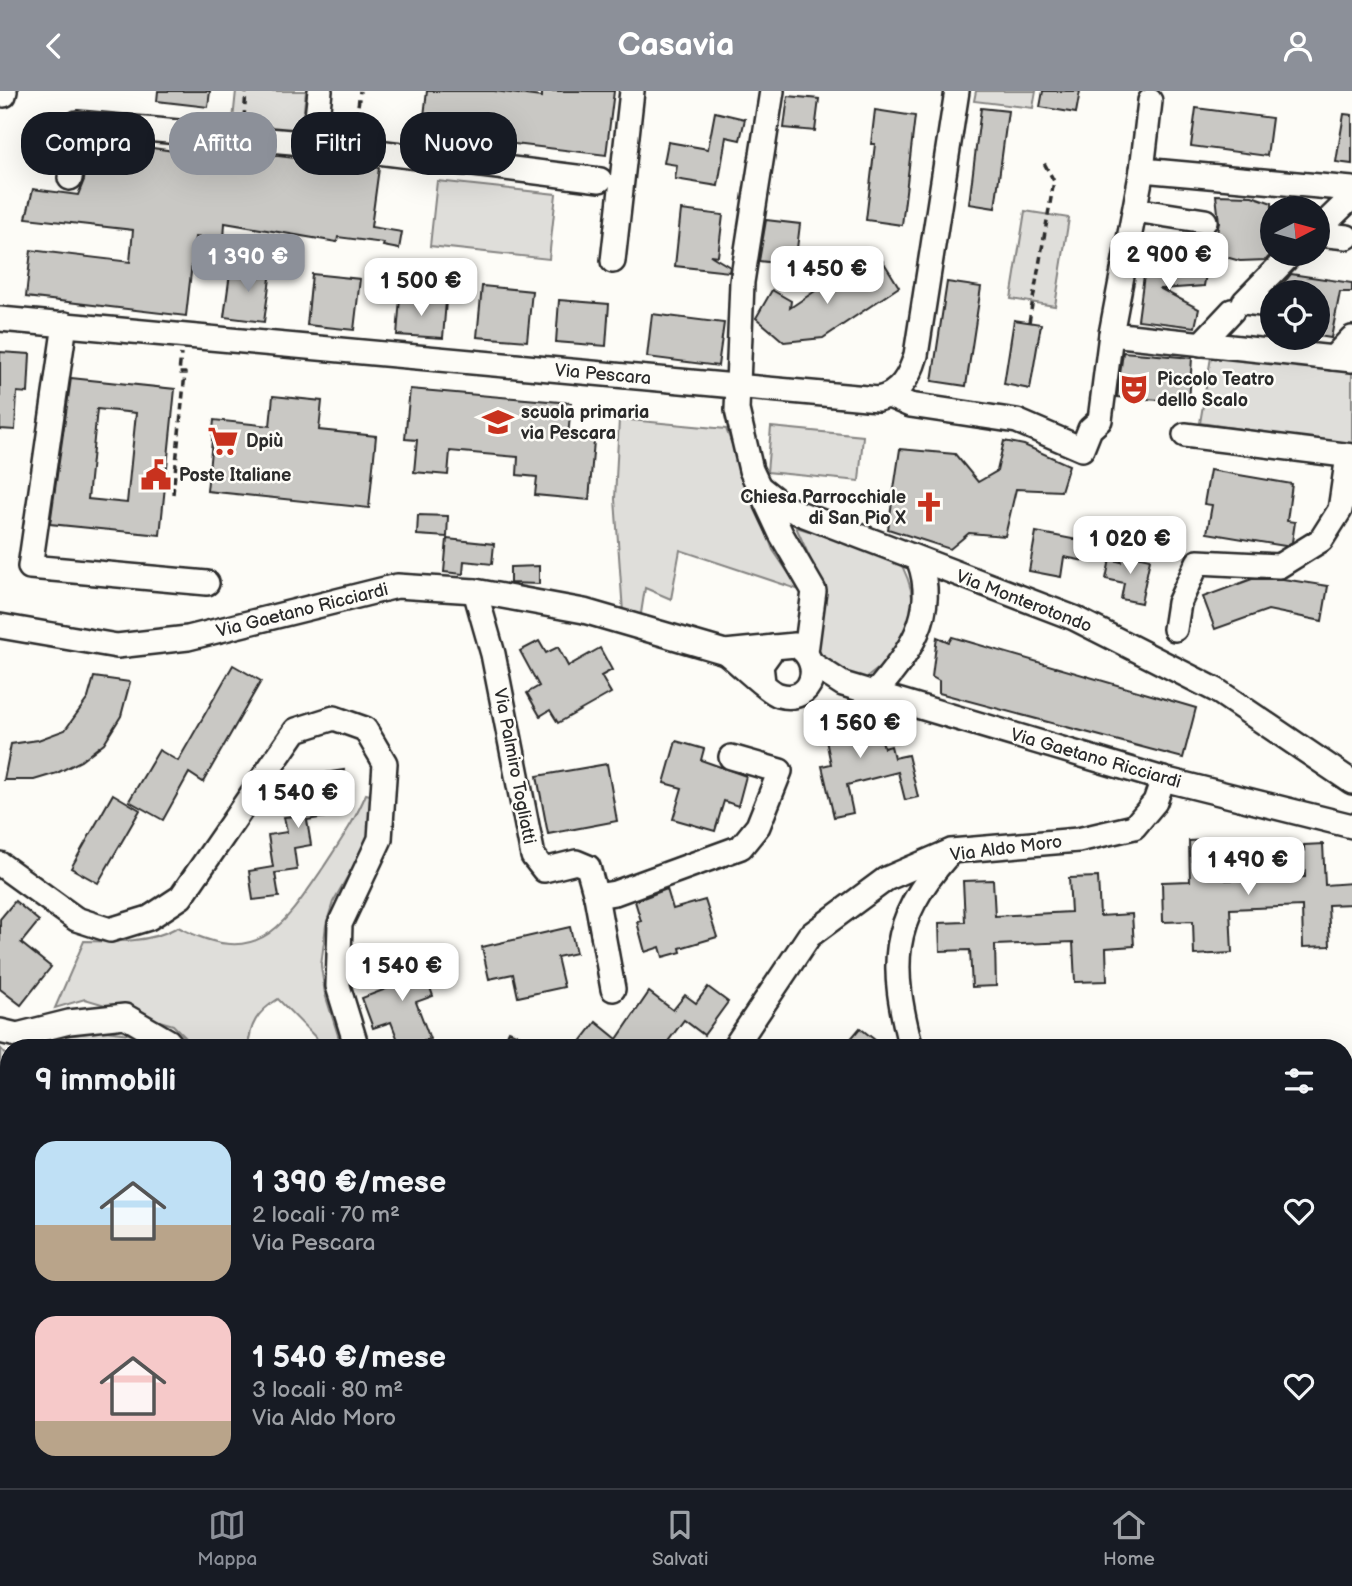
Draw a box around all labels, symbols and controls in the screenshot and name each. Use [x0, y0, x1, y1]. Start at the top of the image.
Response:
text: Casavia [618, 26, 734, 65]
icon: back [35, 27, 73, 65]
icon: person [1279, 27, 1317, 65]
chip: Compra [21, 112, 155, 175]
chip: Affitta [169, 112, 277, 175]
chip: Filtri [291, 112, 386, 175]
chip: Nuovo [400, 112, 517, 175]
north arrow [1260, 196, 1330, 266]
map controls [1260, 196, 1330, 350]
pin: 2 900 € [1104, 233, 1234, 292]
pin: 1 390 € [183, 235, 313, 294]
text: 2 900 € [1126, 241, 1212, 269]
text: 1 390 € [208, 243, 288, 271]
pin: 1 450 € [762, 247, 892, 306]
text: 1 450 € [787, 255, 867, 283]
pin: 1 500 € [356, 259, 486, 318]
text: 1 500 € [380, 267, 462, 295]
button: locate [1260, 280, 1330, 350]
street label: Via Pescara [554, 360, 652, 389]
place label: Piccolo Teatro dello Scalo [1157, 369, 1274, 411]
theatre icon: Piccolo Teatro dello Scalo [1117, 372, 1151, 406]
place label: scuola primaria via Pescara [520, 402, 649, 444]
school or university icon: scuola primaria via Pescara [481, 405, 515, 439]
supermarket icon: Dpiù [206, 424, 240, 458]
place label: Dpiù [246, 431, 283, 452]
public building icon: Poste Italiane [139, 458, 173, 492]
place label: Poste Italiane [179, 465, 291, 486]
place label: Chiesa Parrocchiale di San Pio X [740, 487, 906, 529]
church icon: Chiesa Parrocchiale di San Pio X [912, 490, 946, 524]
pin: 1 020 € [1065, 517, 1195, 576]
text: 1 020 € [1089, 525, 1171, 553]
street label: Via Monterotondo [953, 566, 1095, 637]
street label: Via Gaetano Ricciardi [214, 579, 390, 642]
street label: Via Palmiro Togliatti [489, 686, 540, 846]
pin: 1 560 € [795, 701, 925, 760]
text: 1 560 € [820, 709, 900, 737]
street label: Via Gaetano Ricciardi [1008, 724, 1184, 793]
pin: 1 540 € [233, 771, 363, 830]
text: 1 540 € [258, 779, 338, 807]
street label: Via Aldo Moro [949, 831, 1063, 866]
pin: 1 490 € [1183, 837, 1313, 897]
text: 1 490 € [1208, 846, 1288, 874]
pin: 1 540 € [337, 943, 467, 1003]
text: 1 540 € [362, 952, 442, 980]
icon: filters [1280, 1062, 1318, 1100]
text: 9 immobili [35, 1063, 176, 1099]
text: 1 390 €/mese [252, 1165, 446, 1201]
icon: home [91, 1169, 175, 1253]
icon: heart [1280, 1192, 1318, 1230]
text: 2 locali · 70 m² [252, 1201, 400, 1229]
text: Via Pescara [252, 1229, 376, 1257]
text: 1 540 €/mese [252, 1340, 446, 1376]
icon: home [91, 1344, 175, 1428]
icon: heart [1280, 1367, 1318, 1405]
text: 3 locali · 80 m² [252, 1376, 403, 1404]
text: Via Aldo Moro [252, 1404, 396, 1432]
tab: Mappa [197, 1506, 257, 1571]
tab: Salvati [652, 1506, 708, 1571]
tab: Home [1103, 1506, 1155, 1571]

